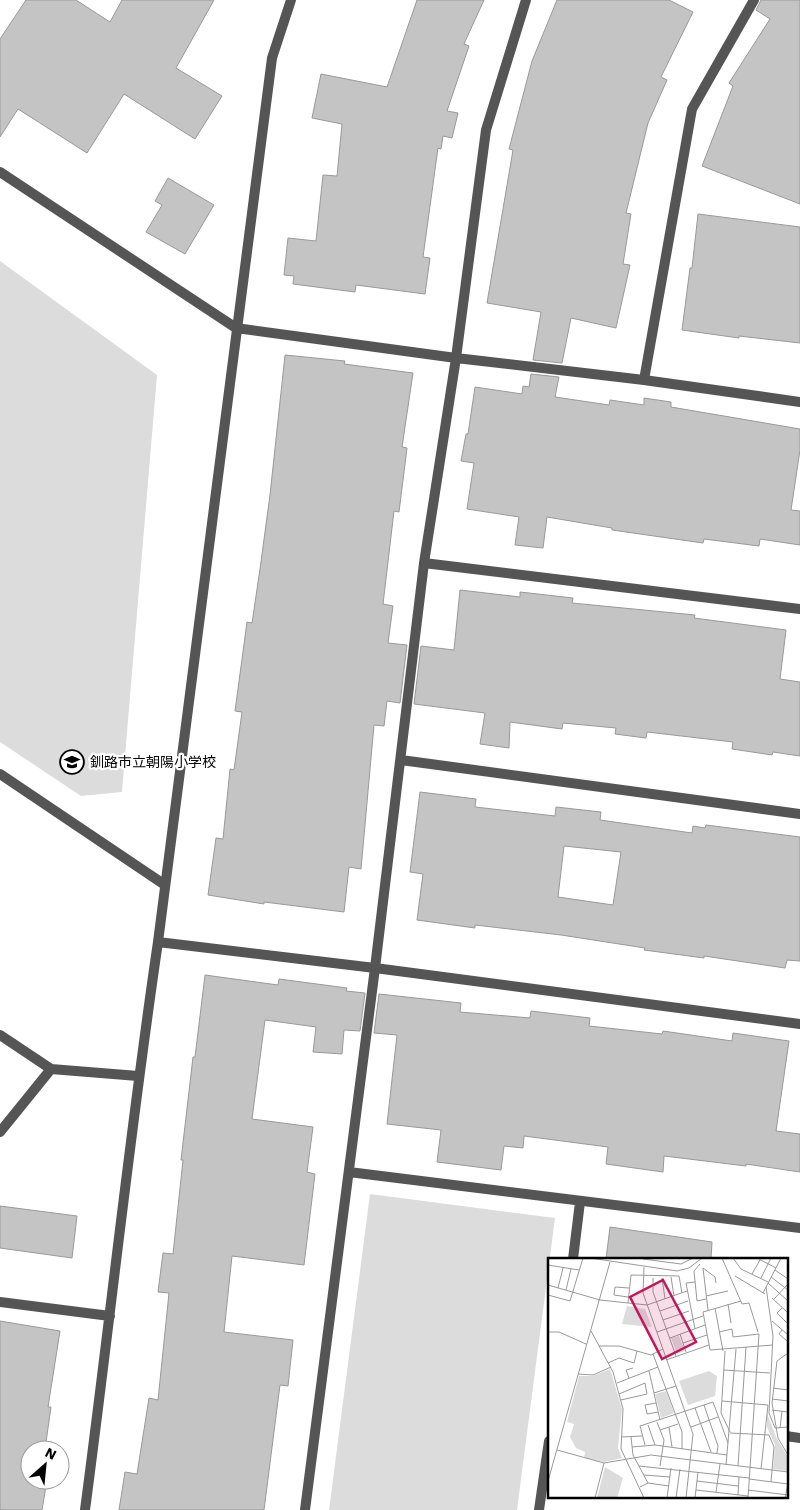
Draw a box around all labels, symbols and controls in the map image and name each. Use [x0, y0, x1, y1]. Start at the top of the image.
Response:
school or university icon: 釧路市立朝陽小学校 [59, 749, 85, 775]
place label: 釧路市立朝陽小学校 [90, 754, 216, 770]
inset map [548, 1258, 788, 1498]
north arrow [20, 1440, 70, 1490]
text: N [43, 1444, 59, 1463]

